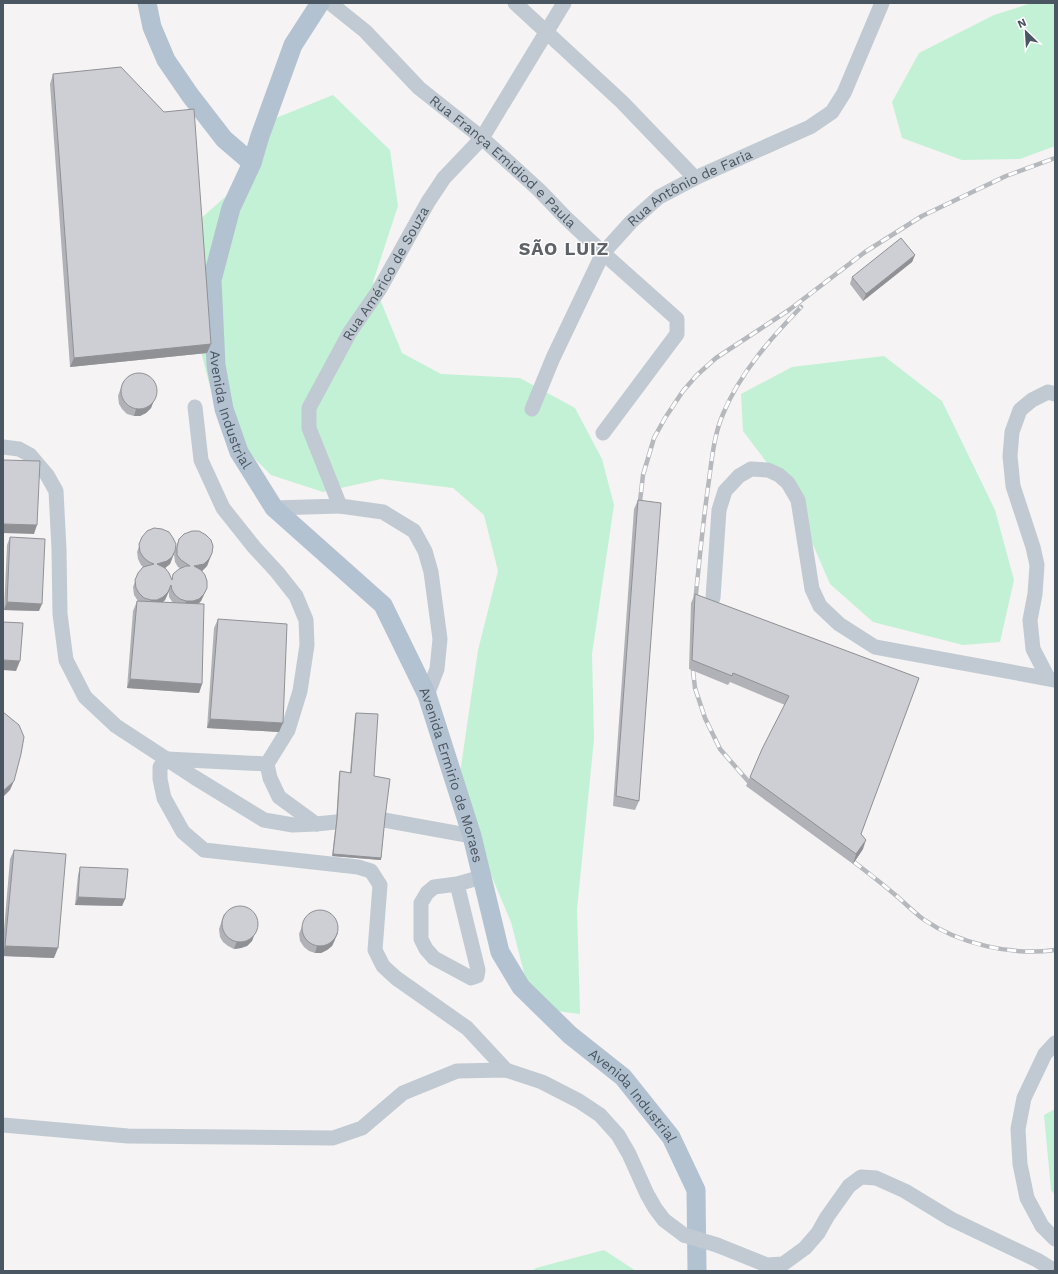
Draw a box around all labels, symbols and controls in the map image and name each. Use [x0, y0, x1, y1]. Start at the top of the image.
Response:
north arrow [1006, 12, 1046, 52]
text: N [1016, 16, 1028, 31]
street label: Rua França Emidiod e Paula [427, 92, 579, 231]
street label: Rua Antônio de Faria [624, 146, 755, 229]
street label: Rua Américo de Souza [339, 203, 432, 343]
district label: SÃO LUIZ [519, 238, 609, 259]
street label: Avenida Industrial [207, 350, 256, 472]
street label: Avenida Ermirio de Moraes [416, 684, 486, 864]
street label: Avenida Industrial [586, 1045, 681, 1145]

